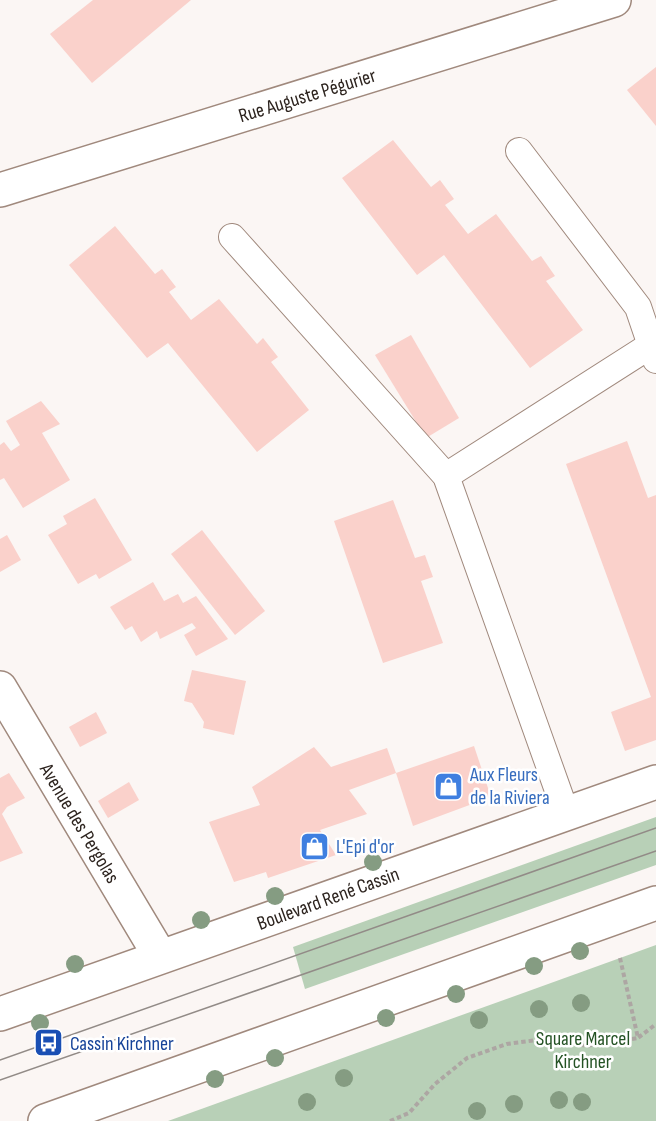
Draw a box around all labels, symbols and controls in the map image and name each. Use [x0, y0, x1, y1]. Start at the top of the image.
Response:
street label: Rue Auguste Pégurier [236, 64, 379, 128]
street label: Avenue des Pergolas [33, 758, 124, 888]
place label: Aux Fleurs de la Riviera [469, 763, 550, 810]
shop icon: Aux Fleurs de la Riviera [433, 770, 465, 802]
shop icon: L'Epi d'or [299, 830, 331, 862]
place label: L'Epi d'or [336, 835, 395, 859]
street label: Boulevard René Cassin [254, 862, 403, 936]
bus stop icon: Cassin Kirchner [33, 1027, 65, 1059]
park label: Square Marcel Kirchner [536, 1027, 630, 1074]
place label: Cassin Kirchner [70, 1032, 174, 1056]

